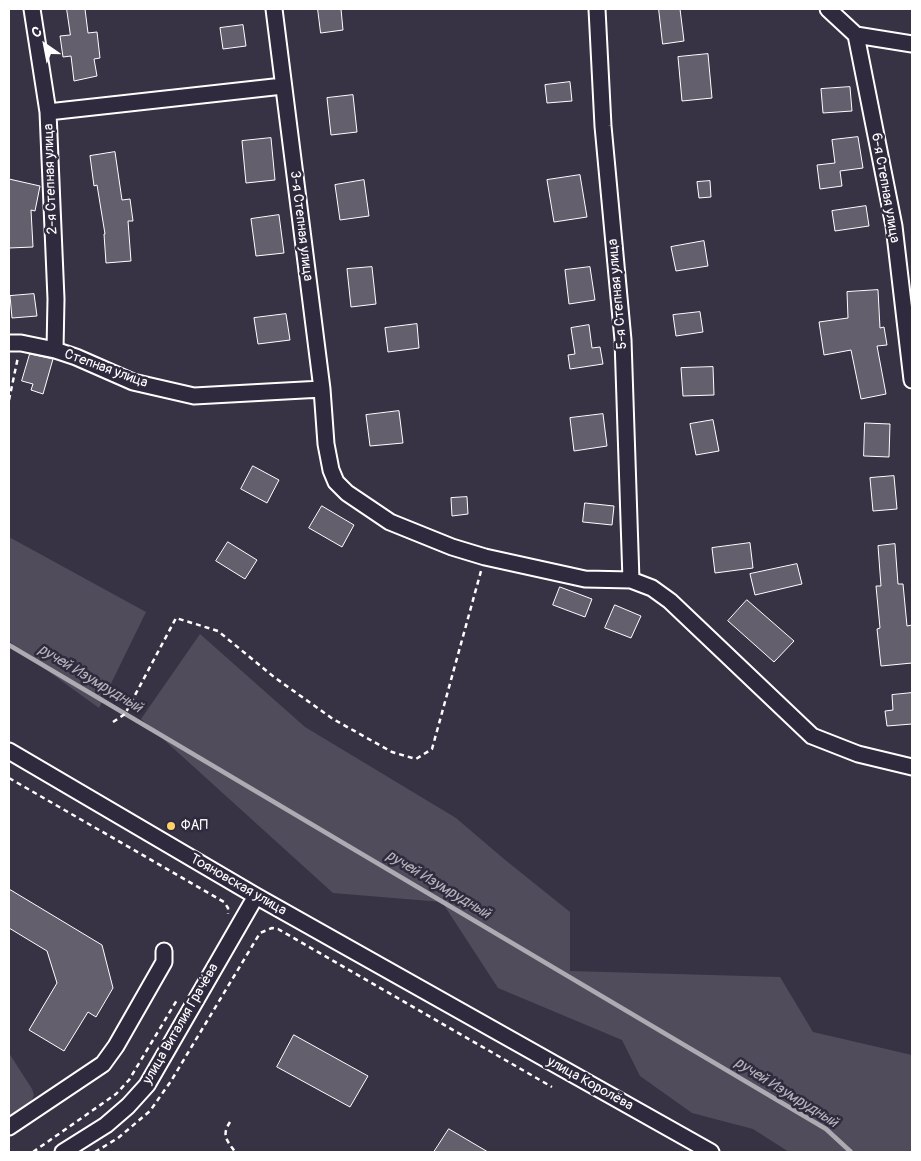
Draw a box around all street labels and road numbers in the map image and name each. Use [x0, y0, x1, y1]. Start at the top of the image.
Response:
street label: 2-я Степная улица [41, 123, 61, 235]
street label: 6-я Степная улица [867, 132, 903, 244]
street label: 3-я Степная улица [286, 170, 316, 282]
street label: 5-я Степная улица [605, 238, 631, 350]
street label: Степная улица [62, 346, 150, 392]
street label: Тояновская улица [187, 851, 289, 919]
street label: улица Виталия Грачёва [140, 961, 222, 1087]
street label: улица Королёва [544, 1053, 636, 1115]

